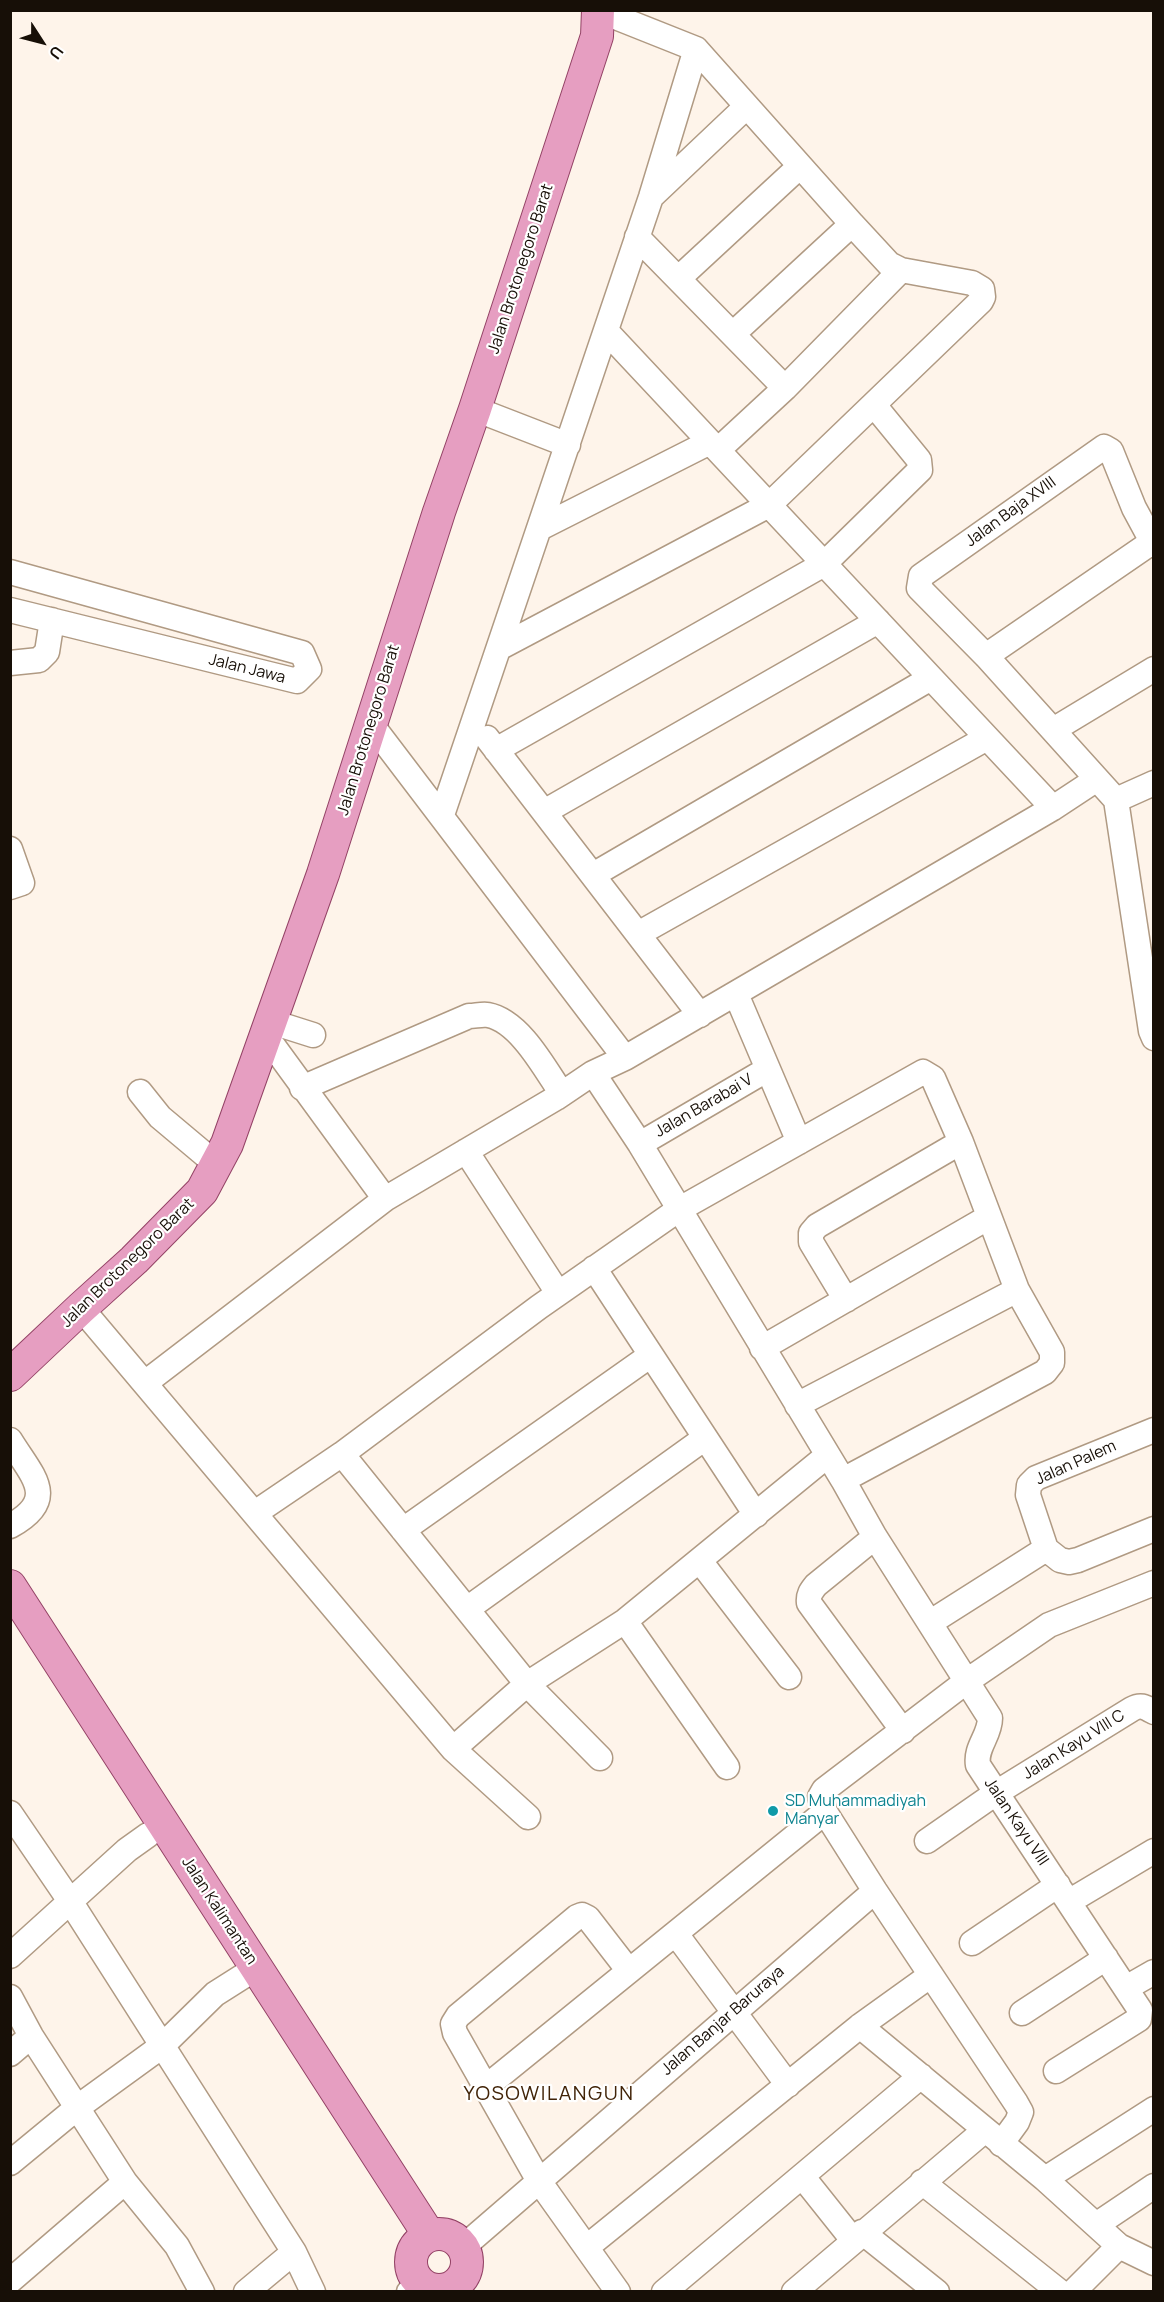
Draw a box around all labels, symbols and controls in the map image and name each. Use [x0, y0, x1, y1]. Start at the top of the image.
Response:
north arrow [12, 12, 72, 72]
text: U [44, 41, 69, 64]
street label: Jalan Brotonegoro Barat [484, 182, 558, 356]
street label: Jalan Baja XVIII [962, 473, 1060, 551]
street label: Jalan Brotonegoro Barat [334, 642, 404, 818]
street label: Jalan Jawa [207, 650, 287, 688]
street label: Jalan Barabai V [652, 1070, 756, 1142]
street label: Jalan Brotonegoro Barat [57, 1194, 199, 1332]
street label: Jalan Palem [1033, 1437, 1119, 1489]
street label: Jalan Kayu VIII C [1020, 1706, 1128, 1784]
street label: Jalan Kayu VIII [980, 1775, 1052, 1869]
place label: SD Muhammadiyah Manyar [785, 1792, 926, 1830]
marker: SD Muhammadiyah Manyar [766, 1804, 780, 1818]
street label: Jalan Kalimantan [177, 1854, 261, 1968]
street label: Jalan Banjar Baruraya [658, 1962, 788, 2080]
district label: YOSOWILANGUN [464, 2082, 634, 2106]

